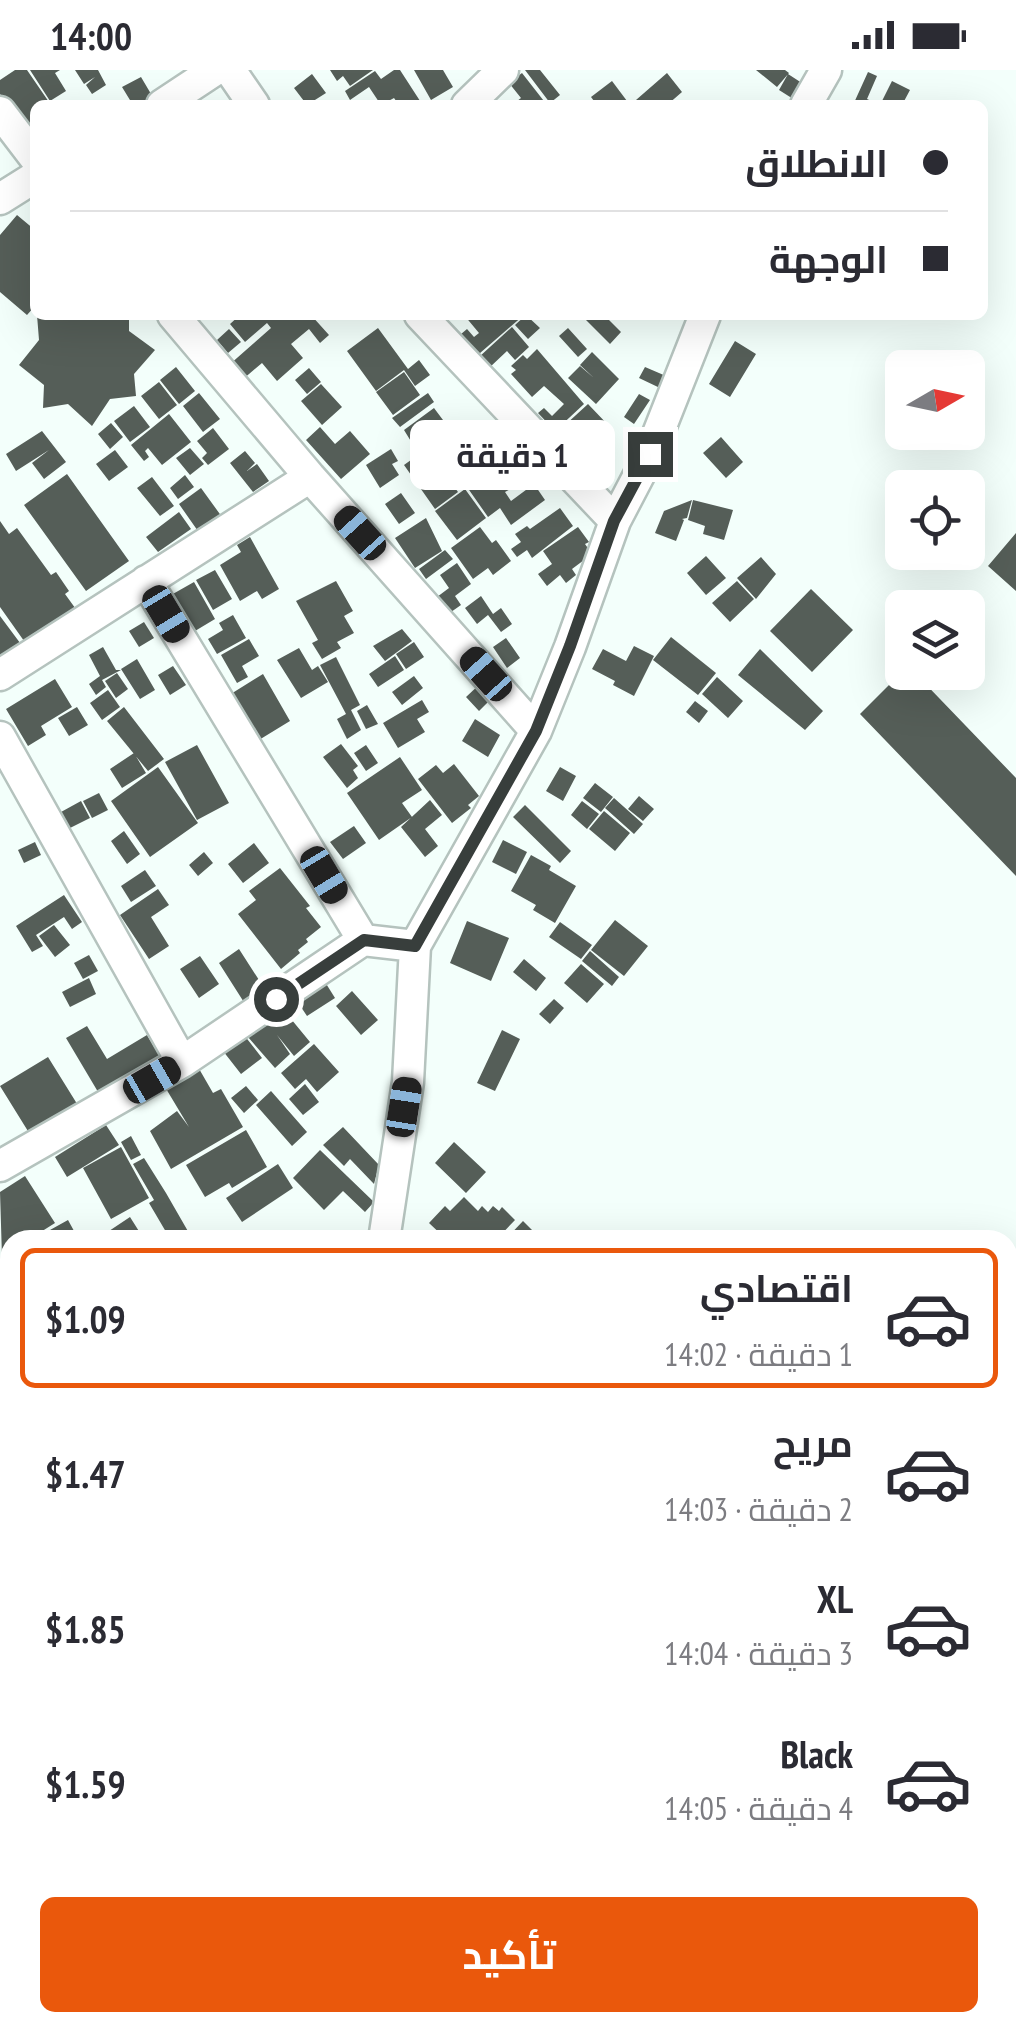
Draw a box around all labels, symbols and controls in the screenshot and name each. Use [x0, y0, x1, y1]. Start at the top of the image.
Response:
text: 14:00 [50, 11, 132, 60]
text: الانطلاق [745, 138, 888, 187]
text: الوجهة [769, 234, 888, 283]
north arrow [885, 350, 985, 450]
map controls [885, 350, 985, 690]
callout: 1 دقيقة [410, 419, 615, 489]
route end [628, 432, 673, 477]
text: 1 دقيقة [456, 434, 569, 476]
button: locate [885, 470, 985, 570]
car [329, 501, 391, 565]
car [138, 581, 194, 647]
button: layers [885, 590, 985, 690]
car [455, 642, 517, 706]
car [296, 842, 352, 908]
route start [254, 977, 299, 1022]
car [119, 1052, 185, 1108]
car [384, 1075, 424, 1139]
text: اقتصادي [700, 1263, 853, 1312]
icon: car [883, 1273, 973, 1363]
text: $1.09 [45, 1294, 126, 1343]
text: 1 دقيقة · 14:02 [664, 1333, 853, 1375]
text: مريح [773, 1418, 853, 1467]
icon: car [883, 1428, 973, 1518]
text: $1.47 [45, 1449, 126, 1498]
text: 2 دقيقة · 14:03 [664, 1488, 853, 1530]
text: XL [817, 1574, 853, 1623]
icon: car [883, 1583, 973, 1673]
text: $1.85 [45, 1604, 126, 1653]
text: 3 دقيقة · 14:04 [664, 1632, 853, 1674]
text: Black [780, 1729, 853, 1778]
icon: car [883, 1738, 973, 1828]
text: $1.59 [45, 1759, 126, 1808]
text: 4 دقيقة · 14:05 [664, 1787, 853, 1829]
button: تأكيد [40, 1897, 978, 2012]

